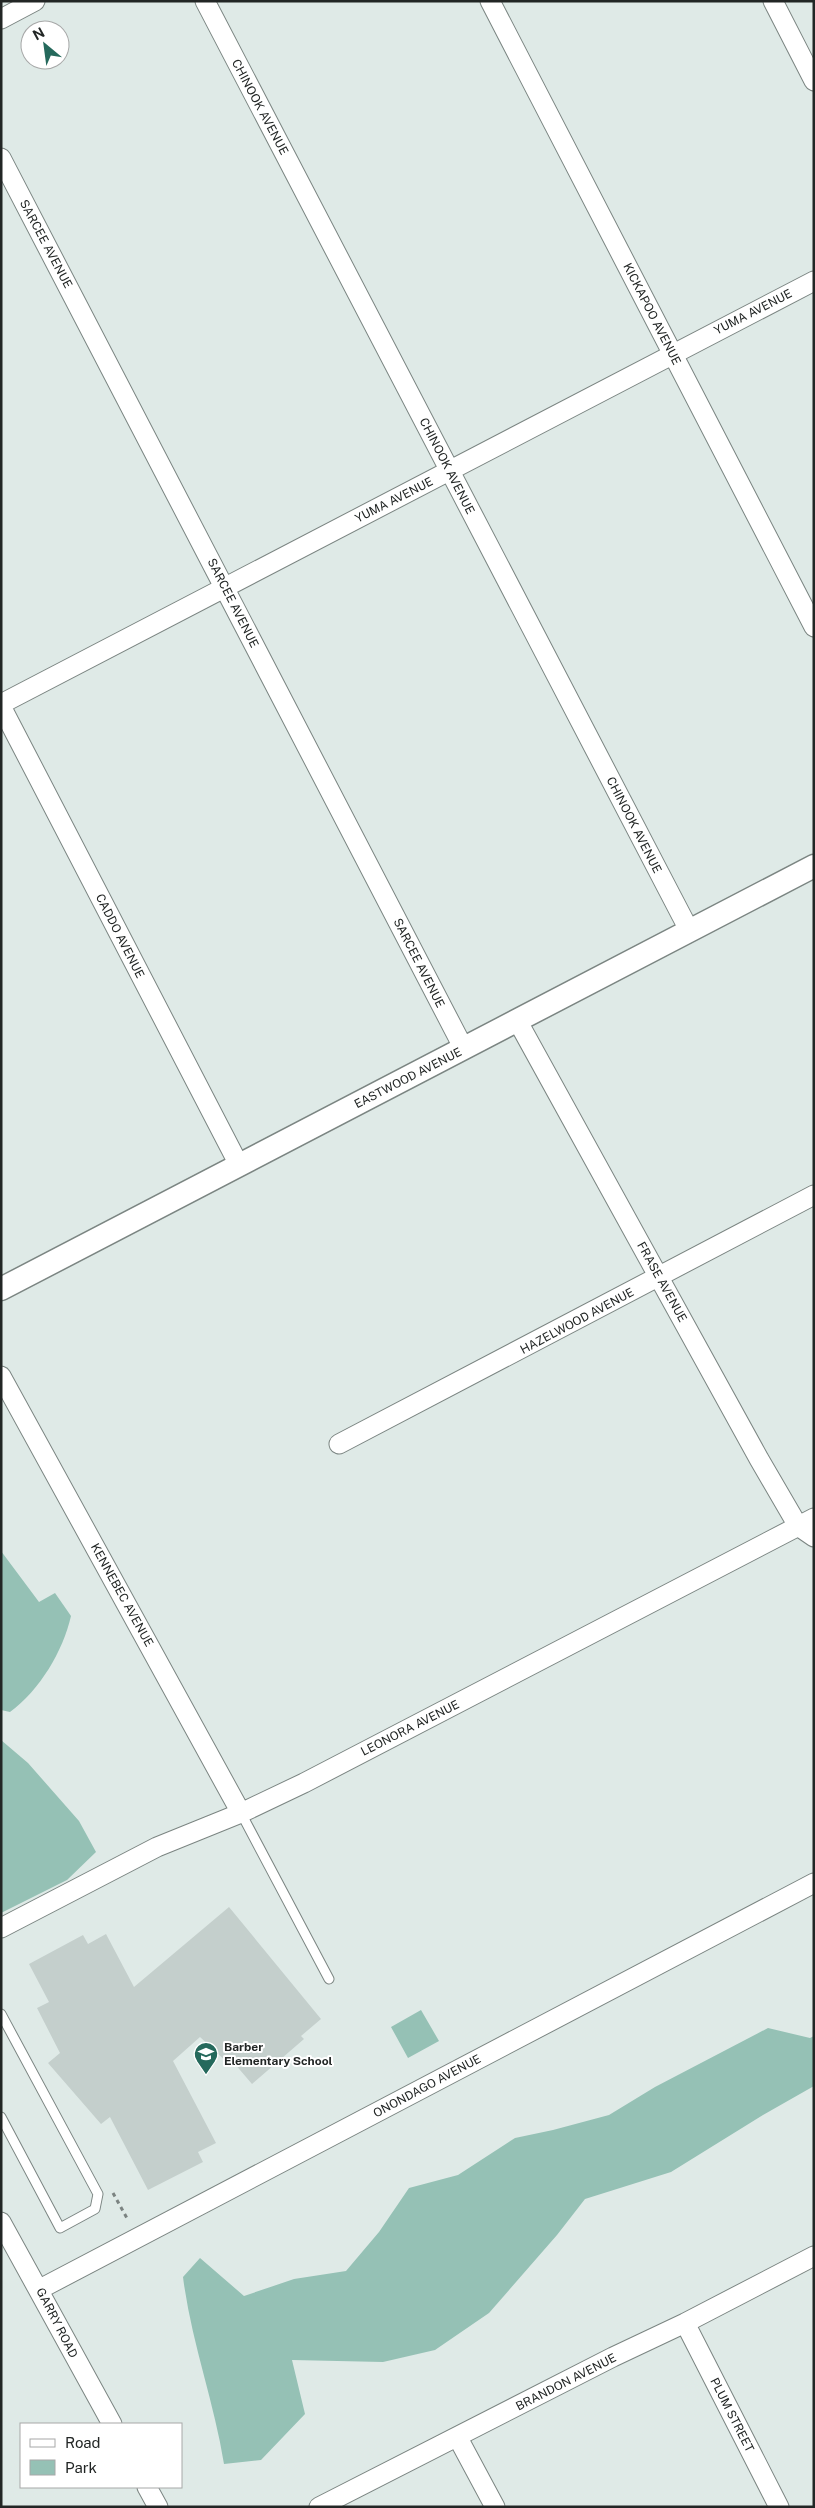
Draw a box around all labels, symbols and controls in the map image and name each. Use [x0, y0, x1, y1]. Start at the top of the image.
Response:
north arrow [20, 20, 70, 70]
text: N [30, 24, 47, 43]
street label: CHINOOK AVENUE [229, 57, 291, 157]
street label: SARCEE AVENUE [17, 197, 75, 291]
street label: KICKAPOO AVENUE [620, 261, 684, 367]
street label: YUMA AVENUE [712, 286, 794, 338]
street label: CHINOOK AVENUE [417, 416, 477, 516]
street label: YUMA AVENUE [353, 474, 435, 526]
street label: SARCEE AVENUE [204, 556, 262, 650]
street label: CHINOOK AVENUE [604, 775, 664, 875]
street label: CADDO AVENUE [93, 892, 147, 980]
street label: SARCEE AVENUE [390, 916, 448, 1010]
street label: EASTWOOD AVENUE [352, 1045, 464, 1111]
street label: FRASE AVENUE [634, 1239, 690, 1325]
street label: HAZELWOOD AVENUE [518, 1285, 636, 1357]
street label: KENNEBEC AVENUE [88, 1541, 156, 1649]
street label: LEONORA AVENUE [359, 1697, 461, 1759]
place label: Barber Elementary School [224, 2040, 333, 2068]
school or university icon: Barber Elementary School [193, 2041, 219, 2075]
street label: ONONDAGO AVENUE [371, 2052, 483, 2120]
street label: GARRY ROAD [33, 2286, 81, 2360]
street label: BRANDON AVENUE [514, 2351, 618, 2413]
street label: PLUM STREET [707, 2375, 757, 2455]
legend [20, 2423, 182, 2488]
text: Road [65, 2434, 101, 2451]
text: Park [65, 2459, 97, 2476]

